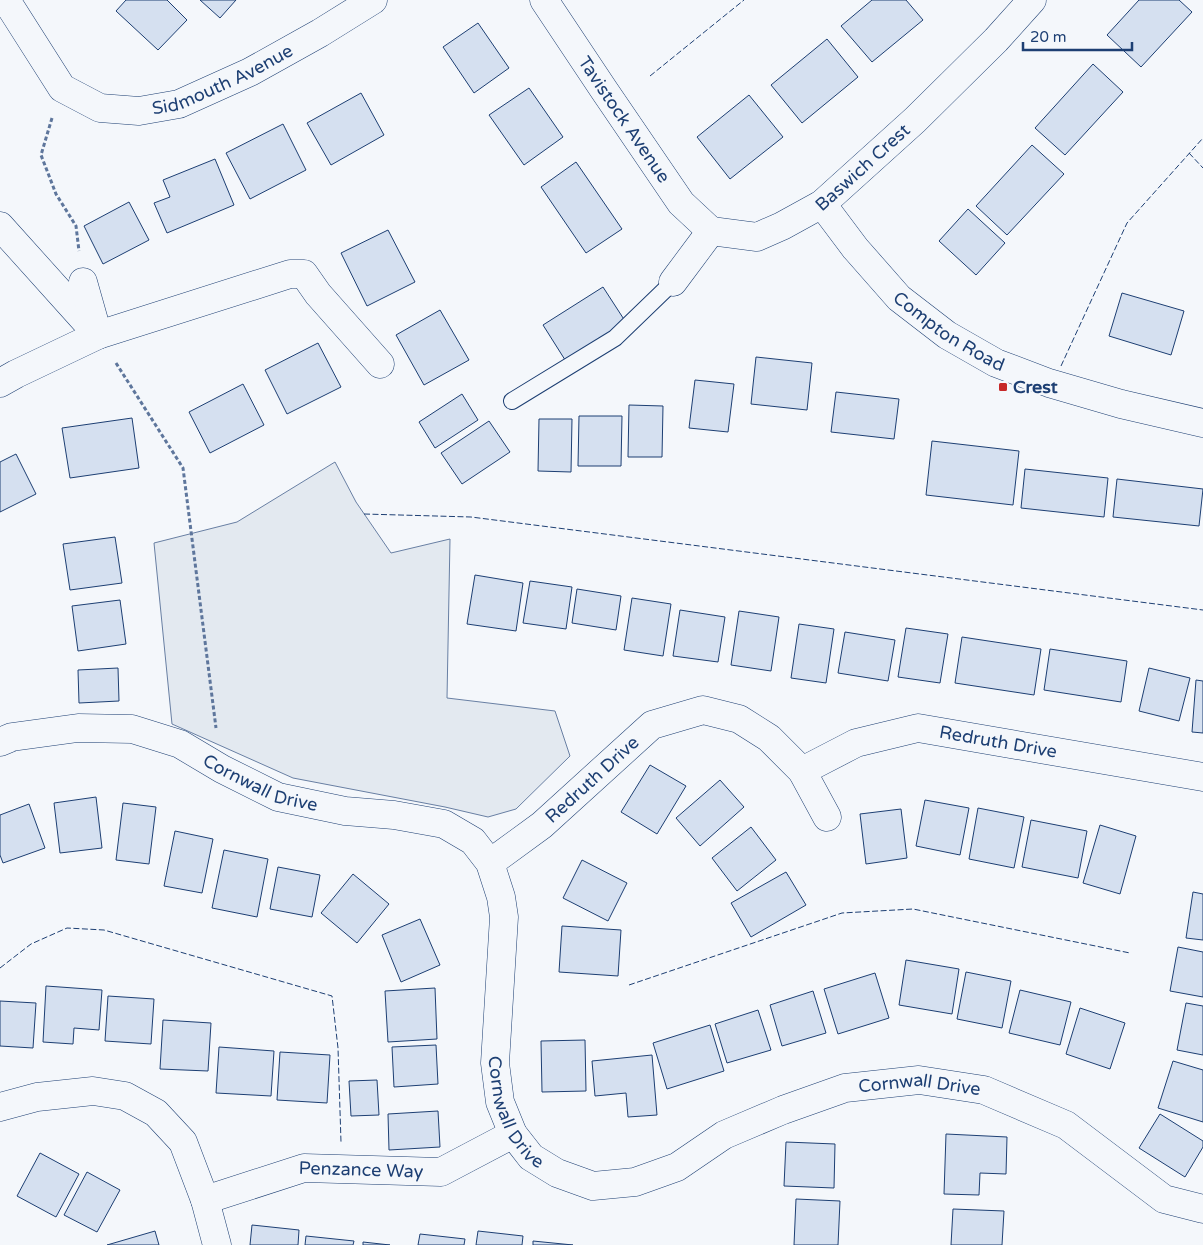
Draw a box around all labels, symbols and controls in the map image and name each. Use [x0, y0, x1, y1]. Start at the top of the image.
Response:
scale bar [1023, 20, 1132, 52]
text: 20 m [1030, 28, 1067, 46]
street label: Sidmouth Avenue [150, 39, 297, 120]
street label: Tavistock Avenue [574, 52, 675, 187]
street label: Baswich Crest [811, 119, 914, 216]
street label: Compton Road [889, 287, 1008, 376]
place label: Crest [1013, 376, 1058, 398]
marker: Crest [997, 381, 1009, 393]
street label: Redruth Drive [938, 721, 1059, 763]
street label: Redruth Drive [541, 731, 644, 828]
street label: Cornwall Drive [199, 749, 320, 816]
street label: Cornwall Drive [484, 1055, 548, 1173]
street label: Cornwall Drive [857, 1069, 982, 1100]
street label: Penzance Way [298, 1157, 424, 1182]

